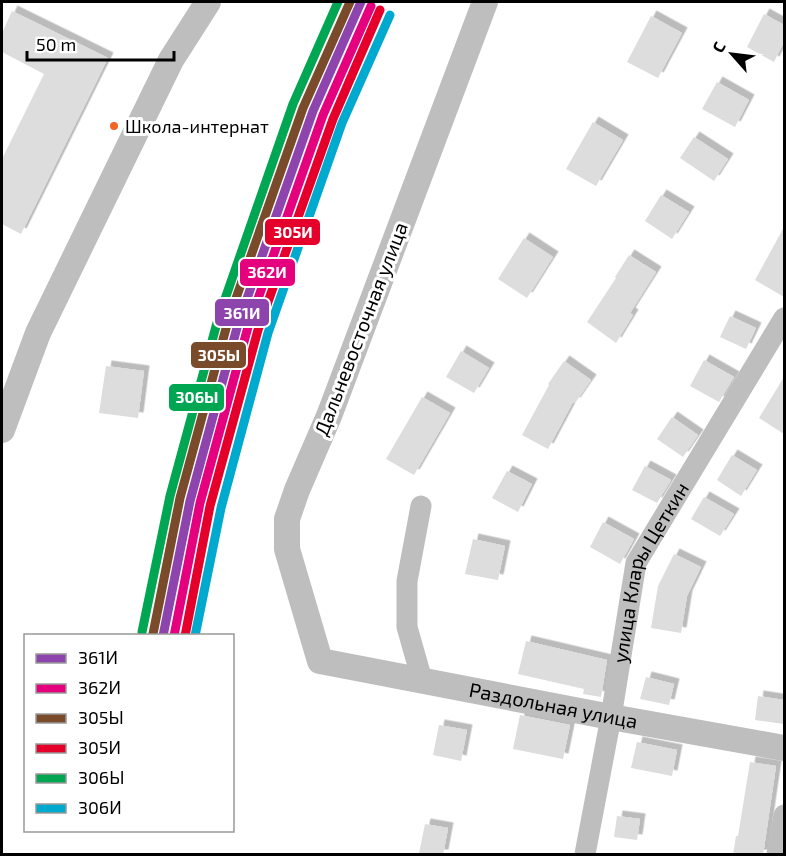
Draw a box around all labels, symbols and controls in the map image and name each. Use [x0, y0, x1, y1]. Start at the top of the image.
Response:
scale bar [27, 24, 174, 62]
north arrow [702, 24, 762, 84]
text: 50 m [36, 33, 76, 55]
text: С [708, 38, 729, 55]
place label: Школа-интернат [125, 115, 269, 137]
marker: Школа-интернат [108, 120, 120, 132]
line badge: 305И [264, 218, 321, 246]
street label: Дальневосточная улица [308, 218, 413, 439]
text: 305И [273, 222, 313, 241]
line badge: 362И [239, 258, 296, 287]
text: 362И [247, 262, 287, 281]
line badge: 361И [214, 298, 270, 327]
text: 361И [224, 303, 260, 322]
line badge: 305Ы [190, 341, 247, 369]
text: 305Ы [198, 345, 240, 364]
line badge: 306Ы [168, 383, 225, 412]
text: 306Ы [175, 387, 219, 406]
street label: улица Клары Цеткин [607, 477, 693, 665]
legend [24, 634, 234, 832]
text: 361И [78, 646, 118, 668]
text: 362И [78, 676, 121, 698]
street label: Раздольная улица [467, 677, 640, 733]
text: 305Ы [78, 706, 124, 728]
text: 305И [78, 736, 121, 758]
text: 306Ы [78, 766, 124, 788]
text: 306И [78, 796, 122, 818]

